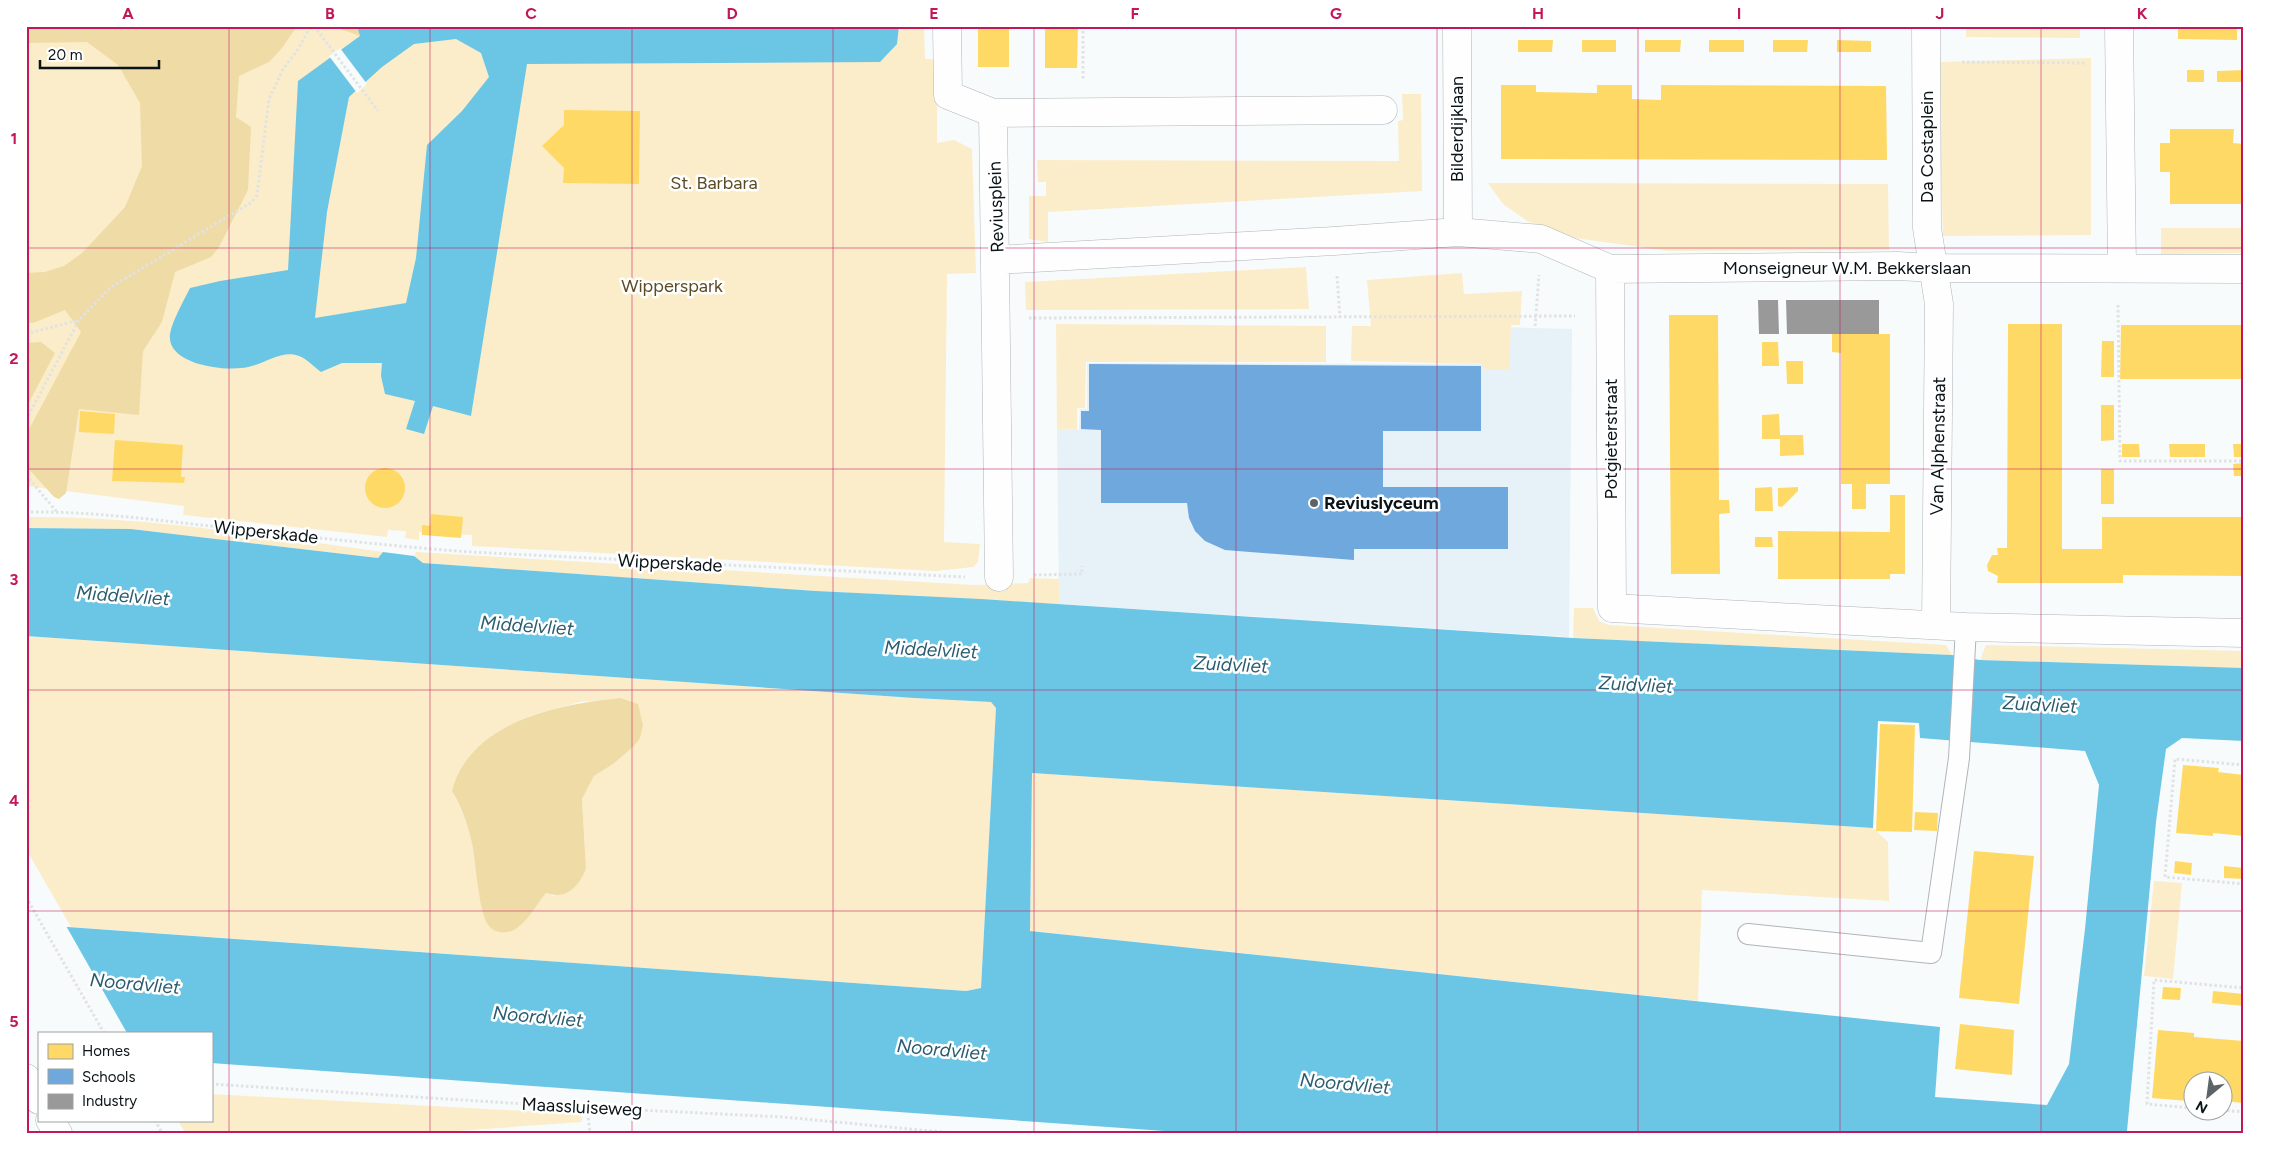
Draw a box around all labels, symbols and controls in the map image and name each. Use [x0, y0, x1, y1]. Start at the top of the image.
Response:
text: A [122, 4, 134, 23]
text: B [325, 4, 335, 23]
text: C [525, 4, 537, 23]
text: D [726, 4, 738, 23]
text: E [929, 4, 939, 23]
text: F [1131, 4, 1140, 23]
text: G [1330, 4, 1342, 23]
text: H [1532, 4, 1544, 23]
text: I [1737, 4, 1741, 23]
text: J [1936, 4, 1944, 23]
text: K [2137, 4, 2148, 23]
scale bar [40, 38, 159, 70]
text: 20 m [48, 46, 82, 64]
street label: Bilderdijklaan [1446, 76, 1468, 182]
street label: Da Costaplein [1916, 91, 1938, 203]
text: 1 [11, 129, 17, 148]
street label: Reviusplein [983, 161, 1009, 253]
park label: St. Barbara [670, 172, 758, 194]
street label: Monseigneur W.M. Bekkerslaan [1723, 257, 1971, 279]
park label: Wipperspark [621, 275, 723, 297]
text: 2 [9, 349, 19, 368]
street label: Van Alphenstraat [1926, 376, 1950, 515]
street label: Potgieterstraat [1600, 378, 1622, 500]
place label: Reviuslyceum [1324, 492, 1439, 514]
marker: Reviuslyceum [1308, 497, 1320, 509]
street label: Wipperskade [213, 516, 320, 548]
street label: Wipperskade [617, 549, 723, 577]
text: 3 [10, 570, 19, 589]
water label: Middelvliet [75, 581, 171, 610]
water label: Middelvliet [479, 611, 575, 640]
water label: Middelvliet [884, 636, 979, 663]
water label: Zuidvliet [1193, 651, 1269, 678]
water label: Zuidvliet [1598, 671, 1674, 698]
water label: Zuidvliet [2002, 691, 2078, 718]
text: 4 [9, 791, 19, 810]
water label: Noordvliet [89, 968, 182, 999]
water label: Noordvliet [492, 1001, 585, 1032]
text: 5 [9, 1012, 19, 1031]
legend [38, 1032, 212, 1122]
water label: Noordvliet [896, 1034, 989, 1065]
text: Homes [82, 1042, 130, 1060]
text: Schools [82, 1068, 135, 1086]
water label: Noordvliet [1299, 1068, 1392, 1099]
north arrow [2182, 1072, 2232, 1122]
text: Industry [82, 1092, 137, 1110]
street label: Maassluiseweg [521, 1093, 643, 1121]
text: N [2193, 1097, 2211, 1117]

